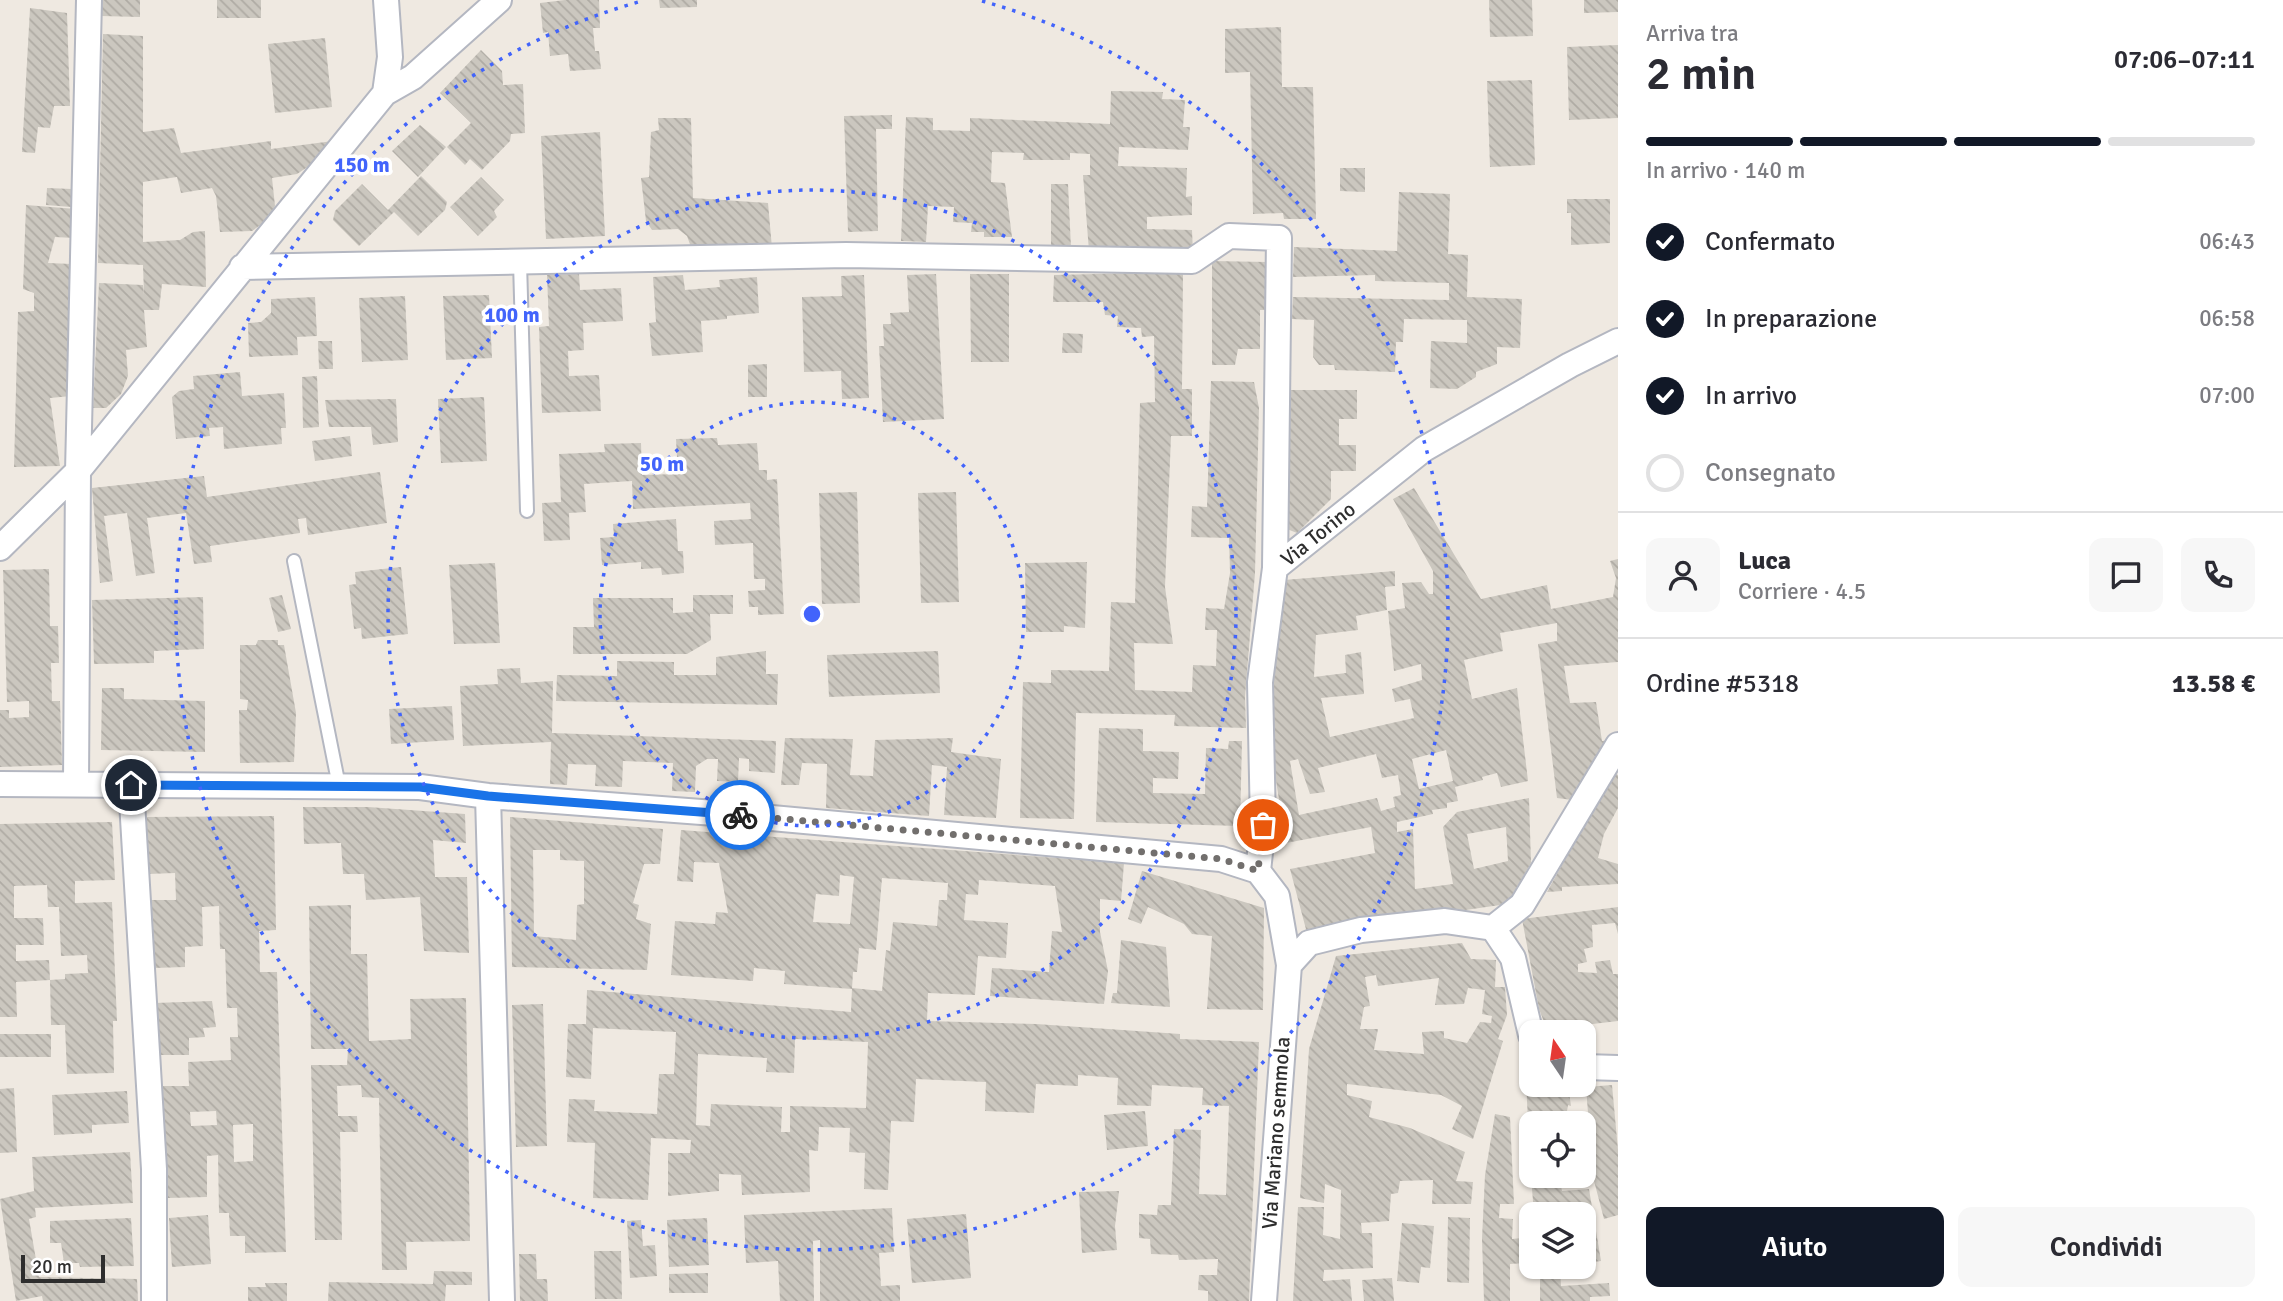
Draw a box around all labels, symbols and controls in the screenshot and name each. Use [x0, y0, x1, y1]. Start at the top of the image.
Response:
text: Arriva tra [1646, 19, 1739, 48]
text: 07:06–07:11 [2114, 44, 2255, 76]
text: 2 min [1646, 46, 1756, 102]
text: 150 m [334, 152, 390, 178]
text: In arrivo · 140 m [1646, 156, 1805, 185]
icon: check [1646, 223, 1684, 261]
text: Confermato [1705, 226, 1835, 258]
text: 06:43 [2199, 227, 2255, 256]
icon: check [1646, 300, 1684, 338]
text: 100 m [484, 302, 540, 328]
text: In preparazione [1705, 303, 1877, 335]
text: 06:58 [2199, 304, 2255, 333]
icon: check [1646, 377, 1684, 415]
text: In arrivo [1705, 380, 1797, 412]
text: 07:00 [2199, 381, 2255, 410]
text: 50 m [640, 451, 684, 477]
text: Consegnato [1705, 457, 1836, 489]
street label: Via Torino [1275, 496, 1361, 572]
button: person [1646, 538, 1720, 612]
button: chat [2089, 538, 2163, 612]
button: phone [2181, 538, 2255, 612]
text: Luca [1738, 545, 1791, 577]
text: Corriere · 4.5 [1738, 577, 1866, 606]
centre of rings [800, 602, 824, 626]
text: Ordine #5318 [1646, 668, 1799, 700]
text: 13.58 € [2172, 668, 2255, 700]
pin [101, 755, 161, 815]
icon: home [112, 766, 150, 804]
courier [705, 780, 775, 850]
pin [1233, 795, 1293, 855]
icon: bike [721, 796, 759, 834]
icon: bag [1244, 806, 1282, 844]
north arrow [1519, 1020, 1596, 1097]
map controls [1519, 1020, 1596, 1279]
street label: Via Mariano semmola [1256, 1036, 1296, 1230]
button: locate [1519, 1111, 1596, 1188]
button: layers [1519, 1202, 1596, 1279]
button: Aiuto [1646, 1207, 1944, 1287]
button: Condividi [1958, 1207, 2255, 1287]
scale bar [21, 1252, 105, 1284]
text: 20 m [32, 1255, 72, 1279]

